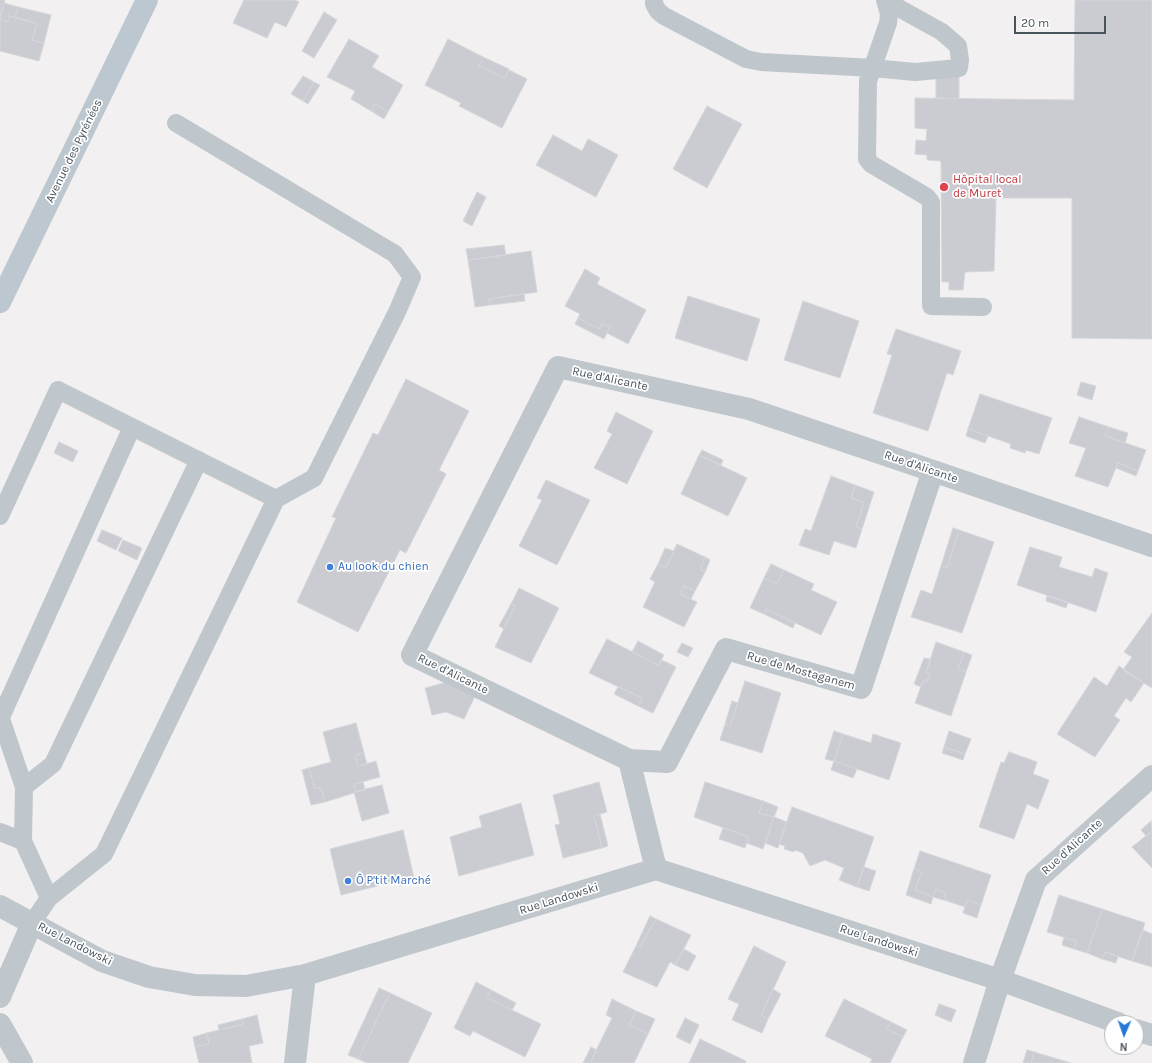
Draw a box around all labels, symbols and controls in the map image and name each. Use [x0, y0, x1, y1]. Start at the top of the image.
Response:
scale bar [1016, 8, 1108, 34]
text: 20 m [1021, 16, 1049, 30]
street label: Avenue des Pyrénées [43, 97, 105, 205]
place label: Hôpital local de Muret [953, 173, 1022, 201]
marker: Hôpital local de Muret [938, 181, 950, 193]
street label: Rue d'Alicante [571, 364, 649, 394]
street label: Rue d'Alicante [882, 448, 960, 486]
place label: Au look du chien [338, 560, 429, 574]
marker: Au look du chien [325, 562, 335, 572]
street label: Rue de Mostaganem [745, 649, 857, 693]
street label: Rue d'Alicante [415, 651, 491, 697]
street label: Rue d'Alicante [1039, 816, 1105, 878]
place label: Ô P'tit Marché [356, 874, 431, 888]
marker: Ô P'tit Marché [343, 876, 353, 886]
street label: Rue Landowski [518, 880, 600, 918]
street label: Rue Landowski [35, 919, 115, 969]
street label: Rue Landowski [838, 921, 920, 961]
north arrow [1104, 1015, 1144, 1055]
text: N [1119, 1040, 1128, 1053]

